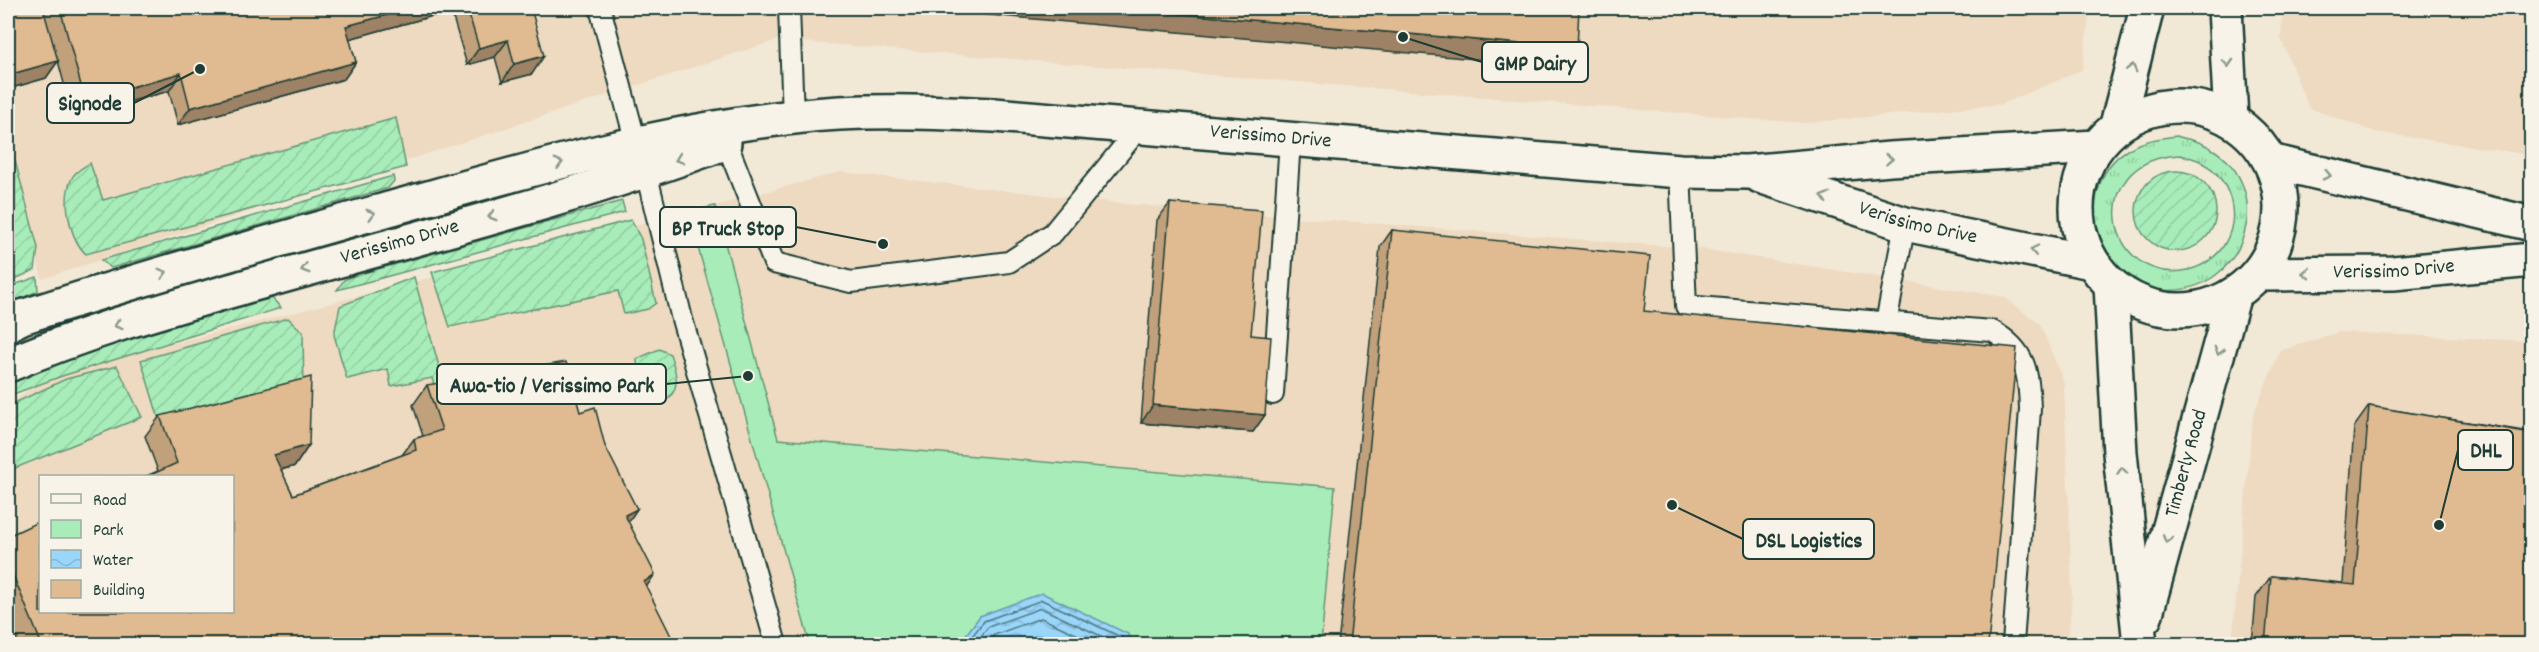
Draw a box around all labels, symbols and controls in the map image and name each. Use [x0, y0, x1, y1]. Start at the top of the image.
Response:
callout: GMP Dairy [1482, 42, 1588, 82]
text: GMP Dairy [1494, 50, 1577, 81]
one-way arrow [2221, 59, 2234, 68]
one-way arrow [2124, 63, 2137, 73]
callout: Signode [47, 83, 134, 123]
text: Signode [58, 90, 122, 121]
street label: Verissimo Drive [1209, 118, 1333, 157]
one-way arrow [674, 152, 685, 165]
one-way arrow [1884, 153, 1893, 166]
one-way arrow [553, 158, 564, 170]
one-way arrow [2321, 167, 2331, 180]
one-way arrow [1820, 192, 1831, 205]
street label: Verissimo Drive [1854, 194, 1980, 253]
callout: BP Truck Stop [660, 207, 796, 247]
one-way arrow [365, 209, 376, 221]
one-way arrow [488, 209, 498, 221]
street label: Verissimo Drive [338, 213, 463, 274]
text: BP Truck Stop [672, 215, 784, 246]
one-way arrow [2029, 244, 2039, 257]
street label: Verissimo Drive [2333, 252, 2456, 288]
one-way arrow [300, 262, 310, 275]
one-way arrow [2301, 267, 2310, 280]
one-way arrow [157, 268, 168, 280]
one-way arrow [113, 318, 124, 330]
one-way arrow [2213, 346, 2226, 356]
callout: Awa-tio / Verissimo Park [437, 364, 666, 404]
text: Awa-tio / Verissimo Park [450, 372, 654, 403]
street label: Timberly Road [2158, 406, 2216, 521]
callout: DHL [2458, 430, 2513, 470]
text: DHL [2470, 437, 2503, 468]
one-way arrow [2116, 466, 2129, 475]
legend [39, 475, 234, 613]
text: Road [93, 489, 127, 514]
text: Park [93, 519, 124, 544]
callout: DSL Logistics [1743, 519, 1874, 559]
text: DSL Logistics [1755, 527, 1863, 558]
one-way arrow [2161, 534, 2174, 544]
text: Water [93, 549, 133, 574]
text: Building [93, 579, 145, 604]

